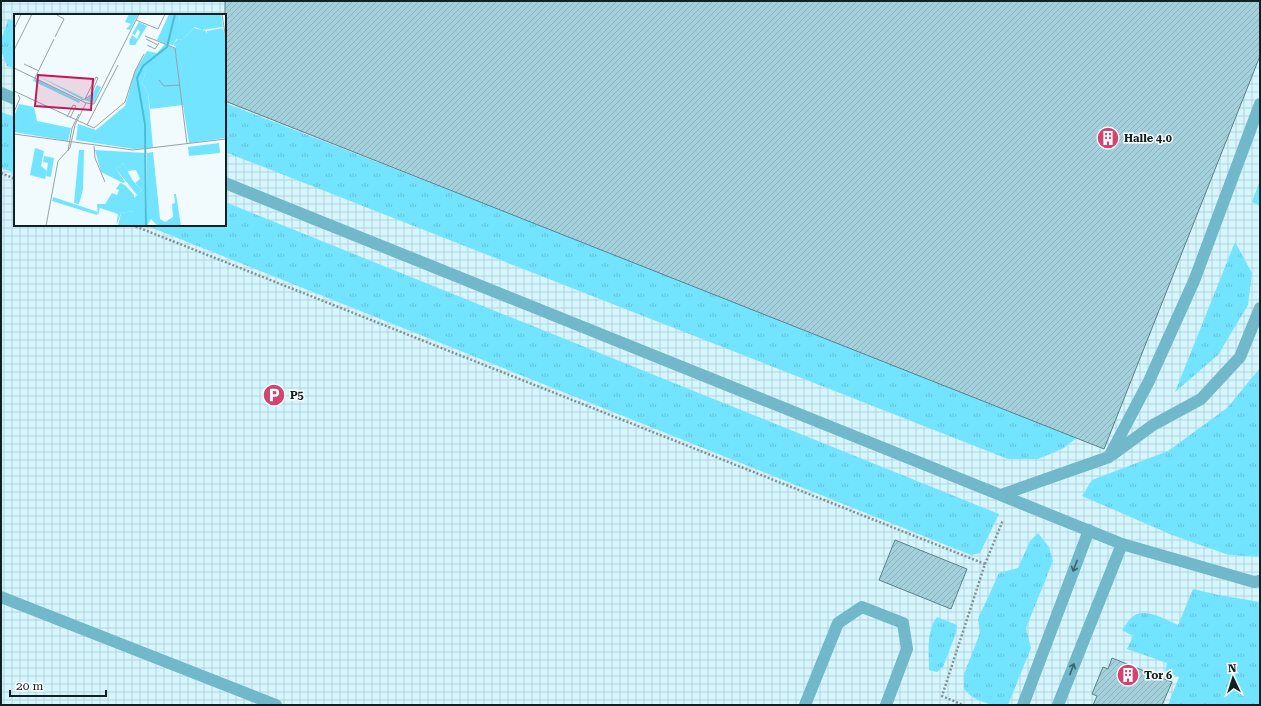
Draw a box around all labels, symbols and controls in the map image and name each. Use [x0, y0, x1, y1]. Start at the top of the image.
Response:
inset map [14, 14, 226, 226]
building icon: Halle 4.0 [1095, 125, 1121, 151]
place label: Halle 4.0 [1124, 132, 1172, 145]
parking icon: P5 [261, 382, 287, 408]
place label: P5 [290, 389, 304, 402]
one-way arrow [1071, 560, 1079, 572]
north arrow [1213, 658, 1253, 698]
building icon: Tor 6 [1115, 662, 1141, 688]
text: N [1228, 662, 1238, 675]
one-way arrow [1069, 663, 1077, 675]
place label: Tor 6 [1144, 669, 1172, 682]
scale bar [10, 672, 106, 698]
text: 20 m [16, 679, 43, 693]

